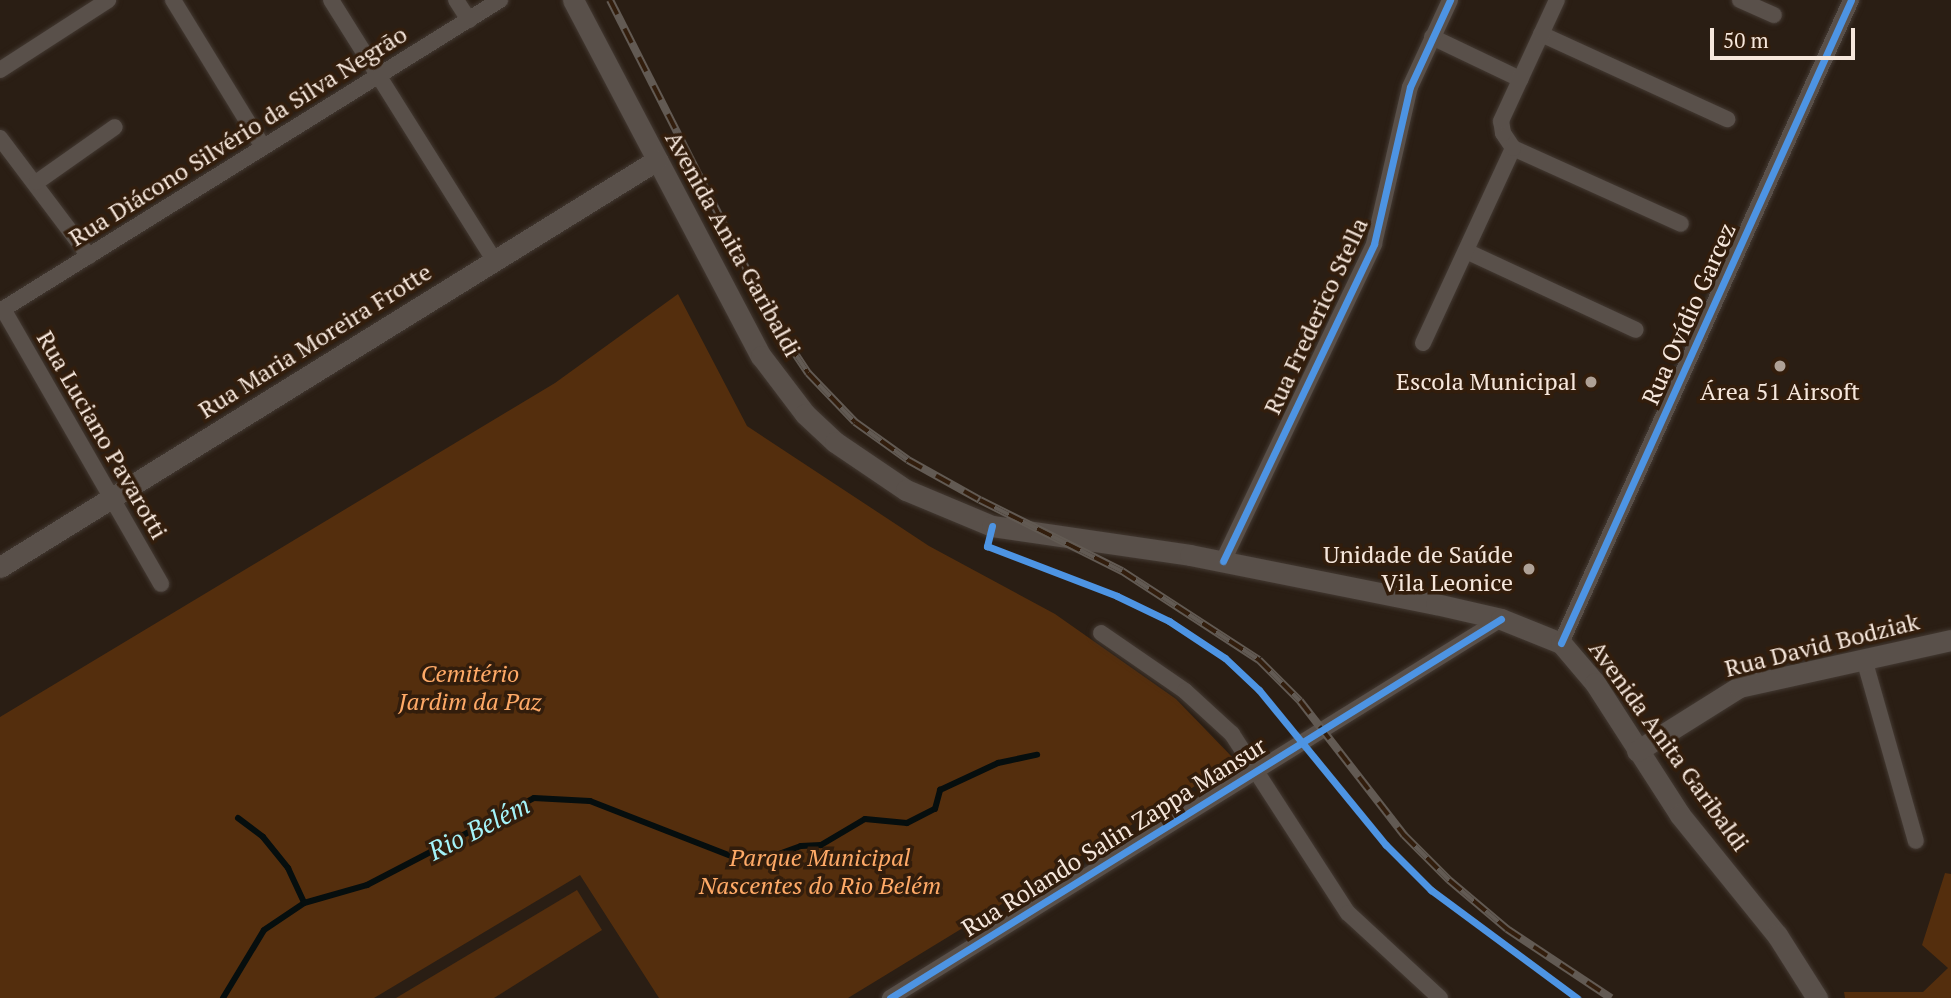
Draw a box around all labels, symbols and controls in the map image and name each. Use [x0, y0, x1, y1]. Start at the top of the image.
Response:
scale bar [1713, 14, 1858, 58]
street label: Rua Diácono Silvério da Silva Negrão [64, 20, 412, 252]
text: 50 m [1723, 26, 1769, 54]
street label: Avenida Anita Garibaldi [659, 126, 807, 362]
street label: Rua Frederico Stella [1258, 213, 1374, 419]
street label: Rua Ovídio Garcez [1636, 219, 1742, 409]
street label: Rua Maria Moreira Frotte [193, 257, 437, 425]
street label: Rua Luciano Pavarotti [31, 326, 173, 544]
marker: Área 51 Airsoft [1772, 358, 1788, 374]
place label: Escola Municipal [1396, 368, 1577, 396]
marker: Escola Municipal [1583, 374, 1599, 390]
place label: Área 51 Airsoft [1700, 378, 1860, 406]
place label: Unidade de Saúde Vila Leonice [1323, 541, 1513, 597]
marker: Unidade de Saúde Vila Leonice [1519, 559, 1539, 579]
street label: Rua David Bodziak [1722, 607, 1922, 683]
street label: Avenida Anita Garibaldi [1583, 635, 1755, 857]
park label: Cemitério Jardim da Paz [398, 660, 542, 716]
street label: Rua Rolando Salin Zappa Mansur [957, 731, 1271, 943]
water label: Rio Belém [423, 789, 535, 867]
park label: Parque Municipal Nascentes do Rio Belém [699, 844, 941, 900]

